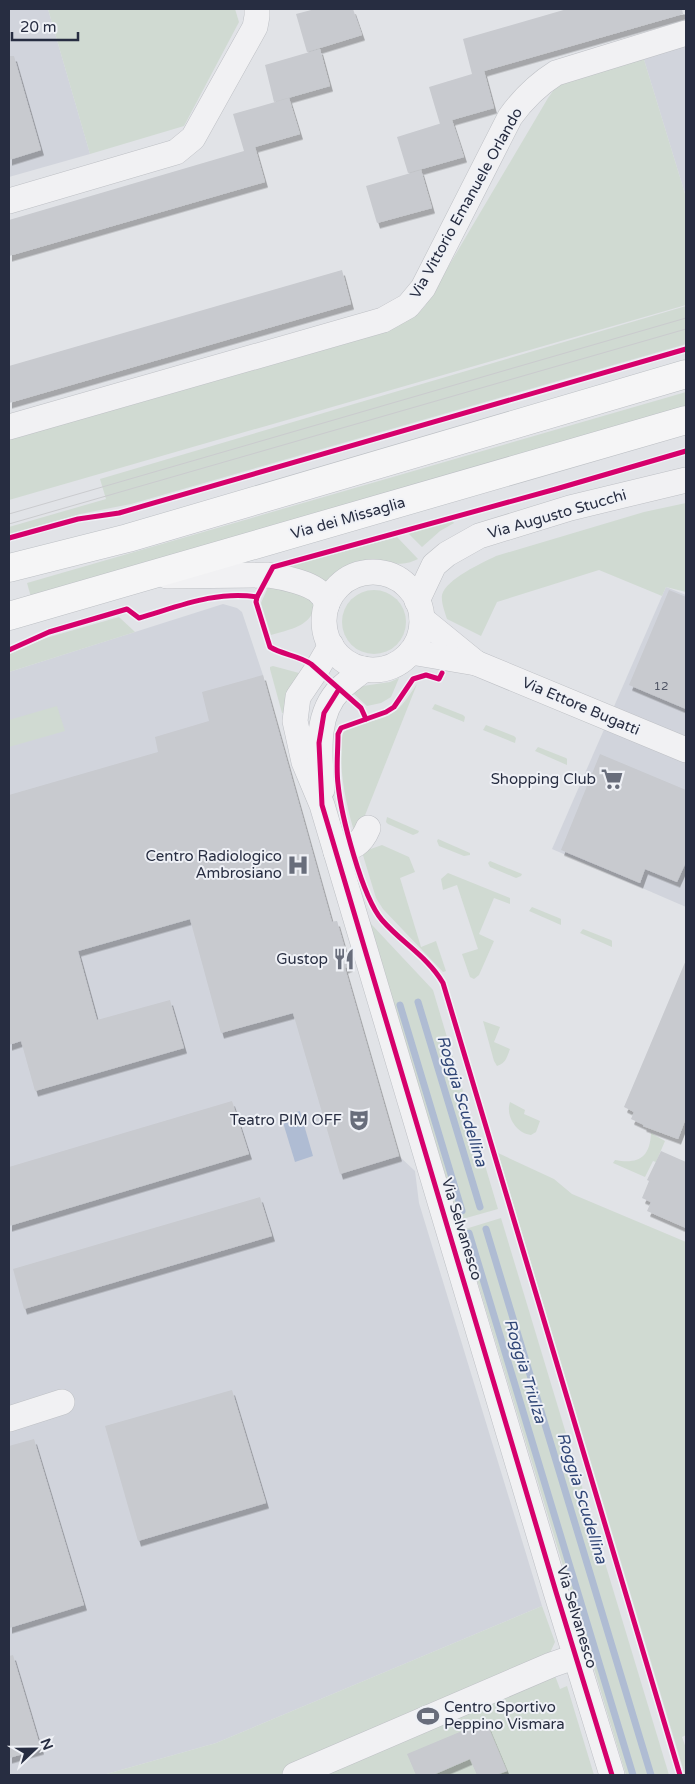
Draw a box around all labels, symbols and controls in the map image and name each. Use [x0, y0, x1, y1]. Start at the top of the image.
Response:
scale bar [12, 10, 79, 42]
text: 20 m [20, 18, 57, 36]
street label: Via Vittorio Emanuele Orlando [406, 104, 526, 302]
street label: Via Augusto Stucchi [486, 486, 628, 542]
street label: Via dei Missaglia [289, 493, 407, 543]
street label: Via Ettore Bugatti [519, 673, 643, 739]
house number: 12 [653, 679, 669, 693]
supermarket icon: Shopping Club [599, 766, 625, 792]
place label: Shopping Club [491, 770, 596, 788]
place label: Centro Radiologico Ambrosiano [146, 847, 282, 882]
hospital icon: Centro Radiologico Ambrosiano [285, 852, 311, 878]
restaurant icon: Gustop [331, 946, 357, 972]
place label: Gustop [276, 950, 328, 968]
water label: Roggia Scudellina [432, 1033, 492, 1170]
theatre icon: Teatro PIM OFF [346, 1107, 372, 1133]
place label: Teatro PIM OFF [230, 1111, 342, 1129]
street label: Via Selvanesco [438, 1176, 486, 1282]
water label: Roggia Triulza [500, 1316, 551, 1427]
water label: Roggia Scudellina [552, 1430, 612, 1567]
street label: Via Selvanesco [553, 1564, 601, 1670]
place label: Centro Sportivo Peppino Vismara [444, 1698, 565, 1733]
sports icon: Centro Sportivo Peppino Vismara [415, 1703, 441, 1729]
north arrow [10, 1724, 60, 1774]
text: N [37, 1736, 57, 1753]

